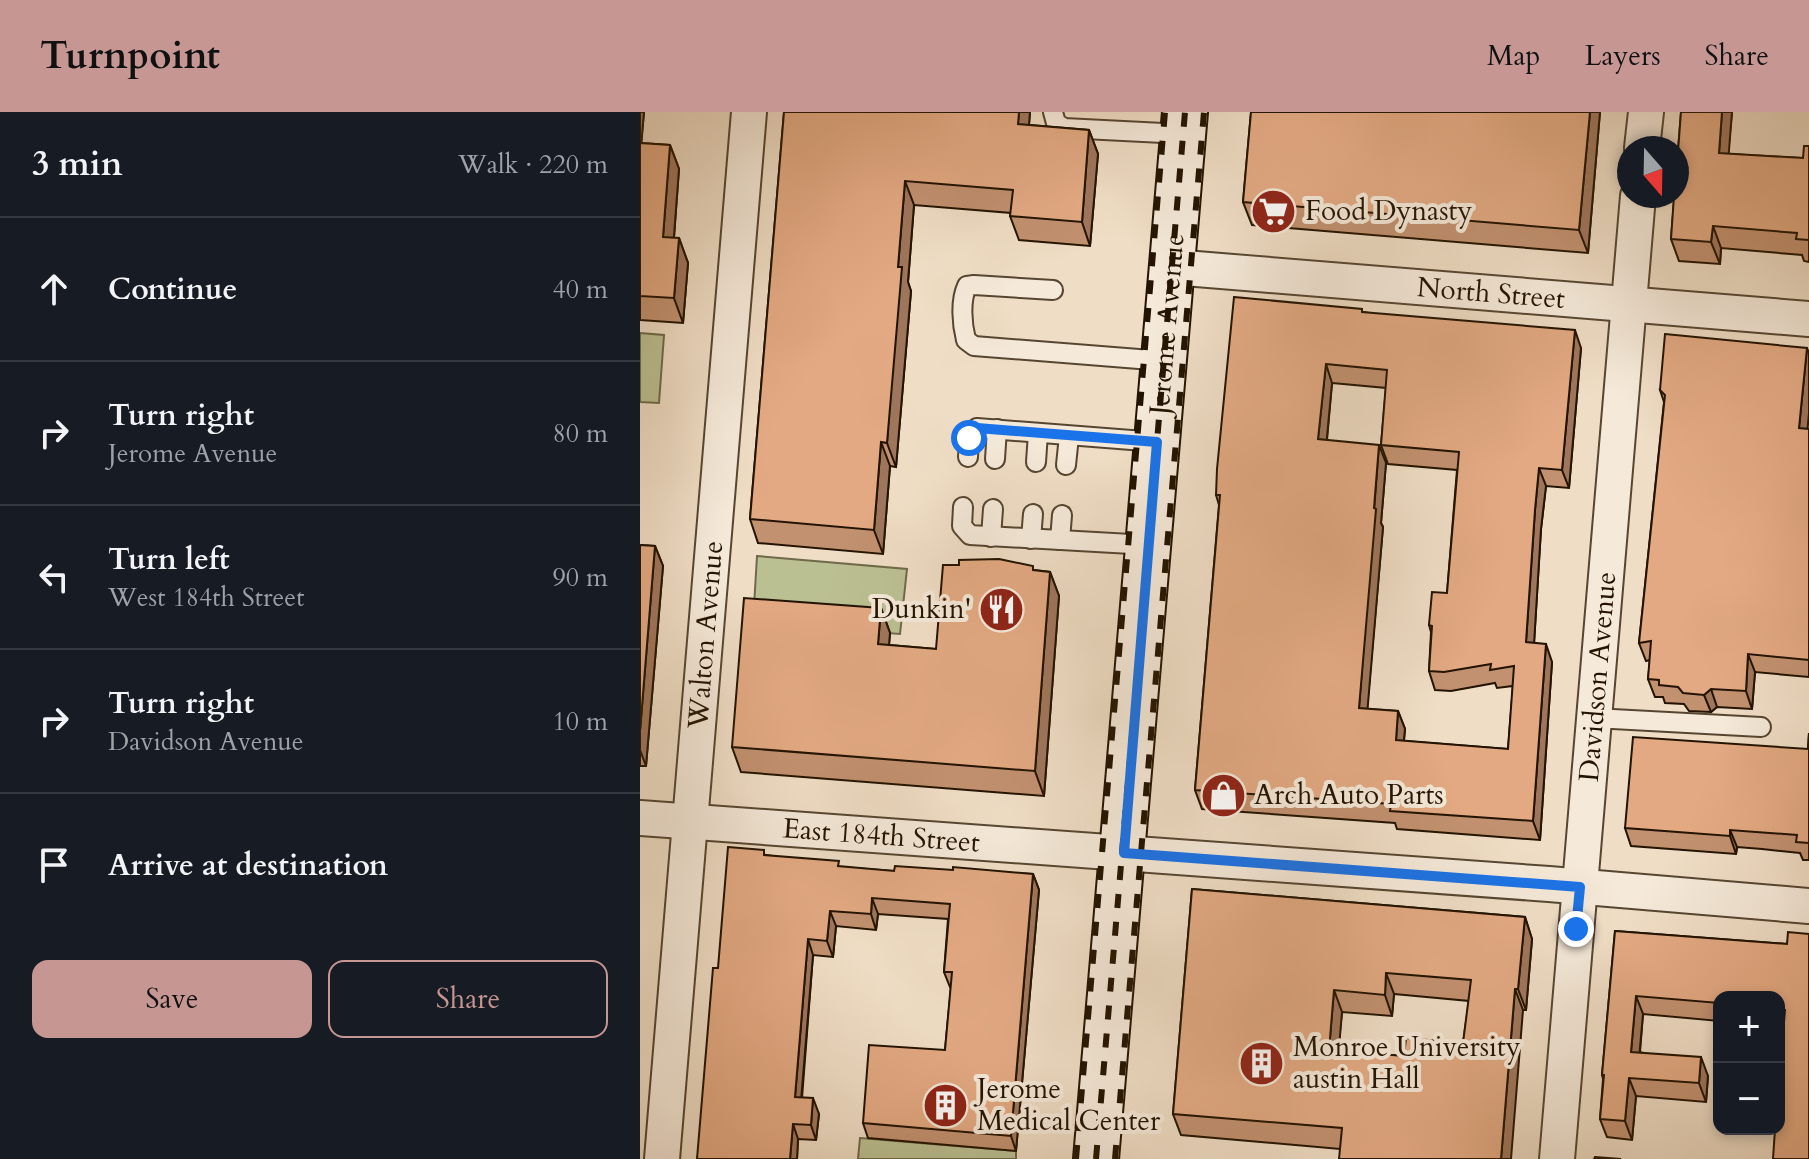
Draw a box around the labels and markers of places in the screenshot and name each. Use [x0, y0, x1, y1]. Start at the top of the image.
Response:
supermarket icon: Food Dynasty [1250, 187, 1298, 235]
place label: Food Dynasty [1305, 192, 1472, 230]
restaurant icon: Dunkin' [978, 585, 1026, 633]
place label: Dunkin' [872, 590, 971, 628]
shop icon: Arch Auto Parts [1199, 771, 1247, 819]
place label: Arch Auto Parts [1254, 776, 1444, 814]
place label: Monroe University austin Hall [1293, 1028, 1521, 1098]
building icon: Monroe University austin Hall [1238, 1039, 1286, 1087]
place label: Jerome Medical Center [973, 1070, 1161, 1140]
building icon: Jerome Medical Center [922, 1081, 970, 1129]

